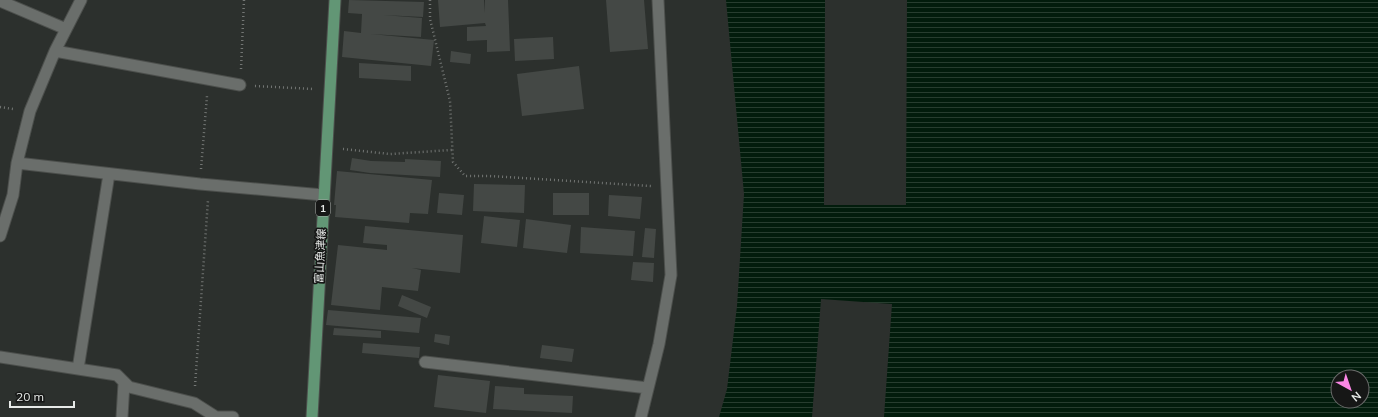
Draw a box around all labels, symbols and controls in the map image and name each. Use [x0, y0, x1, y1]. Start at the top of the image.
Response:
road number: 1 [316, 200, 330, 216]
street label: 富山魚津線 [312, 228, 328, 284]
north arrow [1330, 369, 1370, 409]
scale bar [10, 383, 74, 409]
text: 20 m [16, 389, 44, 404]
text: N [1349, 389, 1364, 405]

